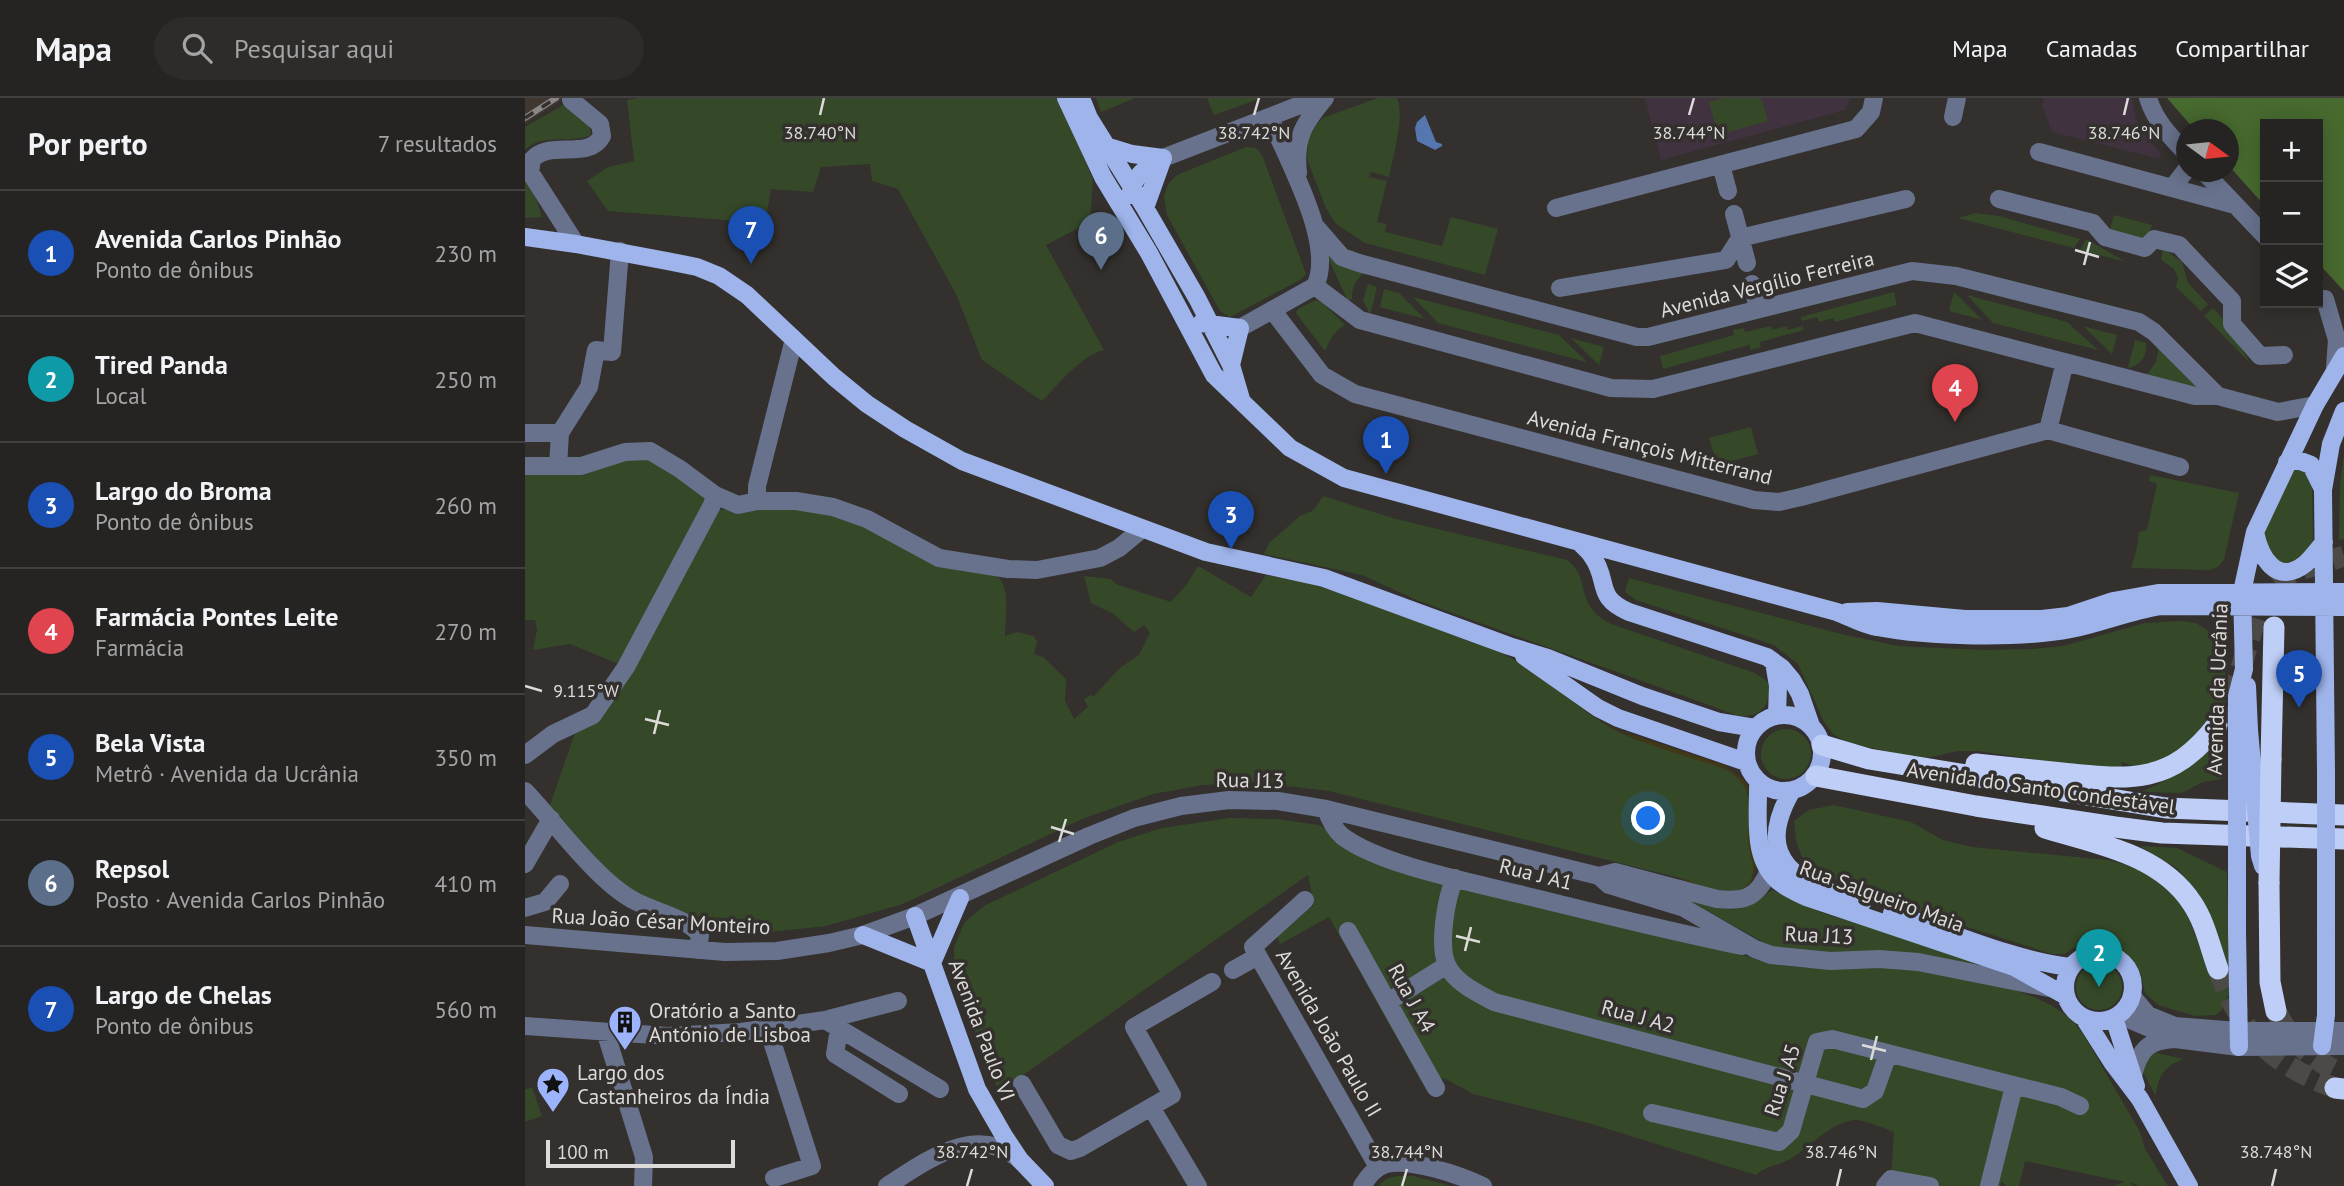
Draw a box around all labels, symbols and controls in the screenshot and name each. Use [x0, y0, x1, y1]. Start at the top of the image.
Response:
search box [154, 17, 644, 80]
text: Mapa [35, 27, 112, 70]
icon: search [178, 29, 216, 67]
text: Pesquisar aqui [234, 32, 394, 65]
text: Mapa [1952, 33, 2008, 64]
text: Camadas [2046, 33, 2137, 64]
text: Compartilhar [2175, 33, 2309, 64]
north arrow [2176, 119, 2239, 182]
map controls [2260, 119, 2323, 308]
button: + [2260, 119, 2323, 182]
text: 38.740°N [784, 121, 856, 144]
text: 38.742°N [1218, 121, 1290, 144]
text: 38.744°N [1653, 121, 1725, 144]
text: 38.746°N [2088, 121, 2160, 144]
text: Por perto [28, 124, 148, 163]
text: 7 resultados [378, 129, 497, 158]
button: − [2260, 182, 2323, 245]
pin: 7 [728, 206, 774, 264]
pin: 6 [1078, 212, 1124, 270]
text: Avenida Carlos Pinhão [95, 222, 342, 255]
text: 1 [44, 239, 58, 268]
text: 230 m [435, 239, 497, 268]
street label: Avenida Vergílio Ferreira [1657, 244, 1877, 324]
button: layers [2260, 245, 2323, 308]
text: Ponto de ônibus [95, 255, 254, 284]
text: Tired Panda [95, 348, 228, 381]
pin: 4 [1932, 364, 1978, 422]
text: 2 [44, 365, 58, 394]
text: 250 m [435, 365, 497, 394]
text: Local [95, 381, 146, 410]
street label: Avenida François Mitterrand [1525, 404, 1775, 490]
pin: 1 [1363, 416, 1409, 474]
text: Largo do Broma [95, 474, 272, 507]
text: 3 [44, 491, 58, 520]
text: 260 m [435, 491, 497, 520]
pin: 3 [1208, 491, 1254, 549]
text: Ponto de ônibus [95, 507, 254, 536]
text: Farmácia Pontes Leite [95, 600, 338, 633]
street label: Avenida da Ucrânia [2201, 603, 2233, 775]
text: 4 [44, 617, 58, 646]
text: 270 m [435, 617, 497, 646]
text: Farmácia [95, 633, 184, 662]
pin: 5 [2276, 650, 2322, 708]
text: 9.115°W [553, 679, 619, 702]
text: Bela Vista [95, 726, 206, 759]
text: 5 [44, 743, 58, 772]
text: 350 m [435, 743, 497, 772]
street label: Avenida do Santo Condestável [1905, 756, 2177, 820]
text: Metrô · Avenida da Ucrânia [95, 759, 359, 788]
street label: Rua J13 [1215, 766, 1285, 794]
your location [1631, 801, 1665, 835]
text: Repsol [95, 852, 169, 885]
street label: Rua J A1 [1497, 852, 1575, 896]
street label: Rua Salgueiro Maia [1796, 854, 1968, 938]
text: 6 [44, 869, 58, 898]
text: 410 m [435, 869, 497, 898]
text: Posto · Avenida Carlos Pinhão [95, 885, 385, 914]
street label: Rua João César Monteiro [551, 902, 771, 940]
street label: Rua J13 [1784, 920, 1854, 950]
pin: 2 [2076, 929, 2122, 987]
street label: Avenida João Paulo II [1270, 944, 1388, 1122]
street label: Avenida Paulo VI [943, 955, 1021, 1105]
street label: Rua J A4 [1382, 959, 1442, 1037]
text: Largo de Chelas [95, 978, 272, 1011]
street label: Rua J A2 [1599, 993, 1677, 1039]
text: 7 [44, 995, 58, 1024]
text: 560 m [435, 995, 497, 1024]
place label: Oratório a Santo António de Lisboa [649, 997, 811, 1048]
building icon: Oratório a Santo António de Lisboa [606, 1003, 644, 1052]
text: Ponto de ônibus [95, 1011, 254, 1040]
street label: Rua J A5 [1758, 1040, 1806, 1120]
place label: Largo dos Castanheiros da Índia [577, 1059, 770, 1110]
place icon: Largo dos Castanheiros da Índia [534, 1065, 572, 1114]
scale bar [546, 1137, 735, 1169]
text: 100 m [557, 1140, 609, 1164]
text: 38.742°N [936, 1140, 1008, 1163]
text: 38.744°N [1371, 1140, 1443, 1163]
text: 38.746°N [1805, 1140, 1877, 1163]
text: 38.748°N [2240, 1140, 2312, 1163]

